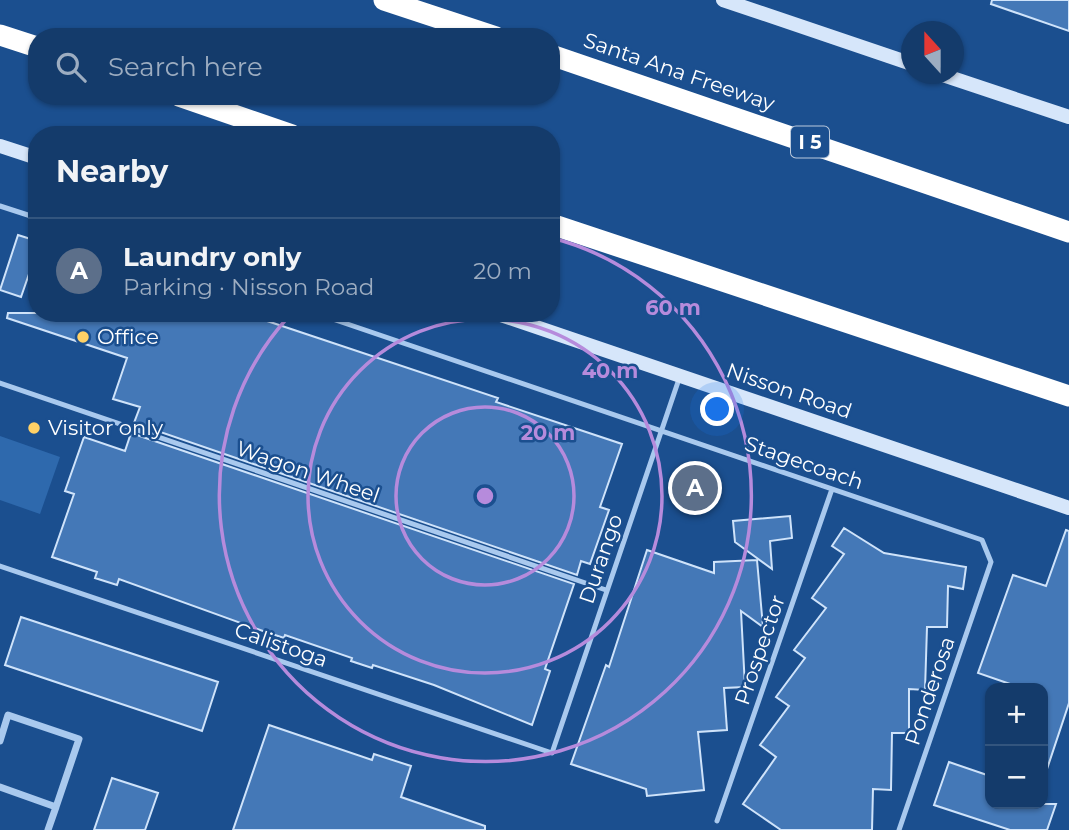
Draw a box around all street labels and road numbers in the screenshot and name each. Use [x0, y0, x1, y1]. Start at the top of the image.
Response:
street label: Santa Ana Freeway [580, 27, 779, 116]
road number: I 5 [791, 126, 829, 158]
street label: Nisson Road [723, 357, 855, 424]
street label: Stagecoach [742, 431, 867, 494]
street label: Wagon Wheel [233, 435, 383, 508]
street label: Durango [574, 511, 628, 607]
street label: Prospector [729, 592, 790, 708]
street label: Calistoga [231, 617, 331, 672]
street label: Ponderosa [899, 633, 960, 748]

